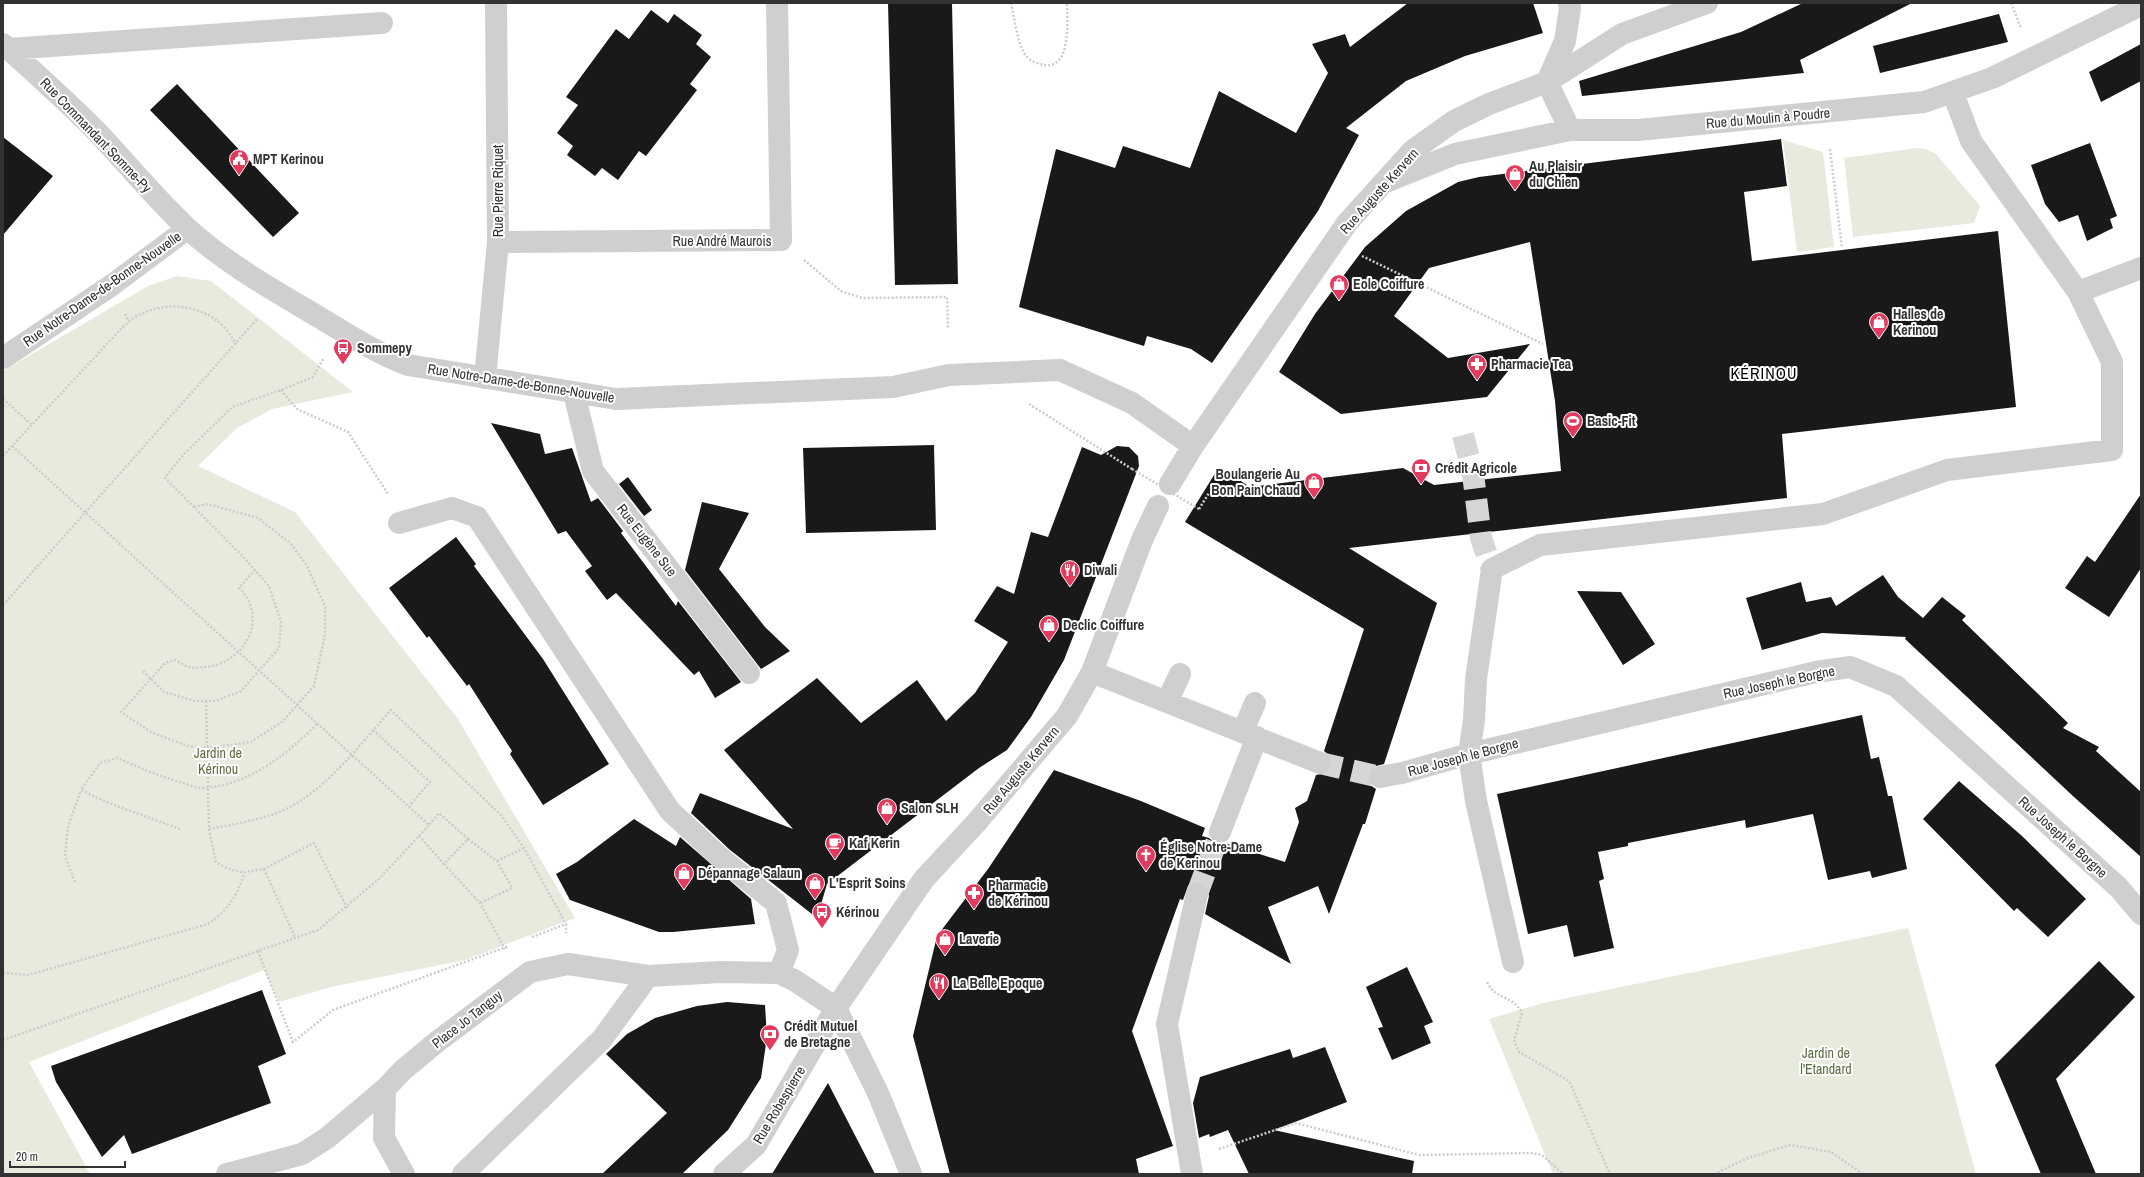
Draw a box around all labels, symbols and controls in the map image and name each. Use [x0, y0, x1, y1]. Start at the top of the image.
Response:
street label: Rue Commandant Somme-Py [36, 74, 156, 197]
street label: Rue du Moulin à Poudre [1705, 104, 1831, 132]
street label: Rue Auguste Kervern [1336, 144, 1422, 238]
street label: Rue Pierre Riquet [489, 145, 507, 237]
public building icon: MPT Kerinou [228, 148, 250, 176]
place label: MPT Kerinou [253, 150, 324, 168]
place label: Au Plaisir du Chien [1529, 157, 1582, 191]
shop icon: Au Plaisir du Chien [1504, 163, 1526, 191]
street label: Rue Notre-Dame-de-Bonne-Nouvelle [19, 227, 185, 351]
street label: Rue André Maurois [673, 232, 772, 250]
shop icon: Eole Coiffure [1328, 273, 1350, 301]
place label: Eole Coiffure [1353, 275, 1424, 293]
place label: Halles de Kerinou [1893, 305, 1943, 339]
shop icon: Halles de Kerinou [1868, 311, 1890, 339]
bus stop icon: Sommepy [332, 337, 354, 365]
place label: Sommepy [357, 339, 412, 357]
pharmacy icon: Pharmacie Tea [1466, 353, 1488, 381]
place label: Pharmacie Tea [1491, 355, 1572, 373]
street label: Rue Notre-Dame-de-Bonne-Nouvelle [426, 359, 616, 407]
district label: KÉRINOU [1731, 362, 1797, 384]
sports icon: Basic-Fit [1562, 410, 1584, 438]
place label: Basic-Fit [1587, 412, 1636, 430]
bank icon: Crédit Agricole [1410, 457, 1432, 485]
place label: Crédit Agricole [1435, 459, 1517, 477]
place label: Boulangerie Au Bon Pain Chaud [1211, 465, 1300, 499]
shop icon: Boulangerie Au Bon Pain Chaud [1303, 471, 1325, 499]
street label: Rue Eugène Sue [613, 500, 681, 580]
restaurant icon: Diwali [1059, 559, 1081, 587]
place label: Diwali [1084, 561, 1117, 579]
shop icon: Declic Coiffure [1038, 614, 1060, 642]
place label: Declic Coiffure [1063, 616, 1144, 634]
street label: Rue Joseph le Borgne [1722, 661, 1836, 703]
street label: Rue Auguste Kervern [979, 722, 1063, 818]
street label: Rue Joseph le Borgne [1406, 734, 1520, 780]
park label: Jardin de Kérinou [194, 744, 242, 778]
street label: Rue Joseph le Borgne [2015, 792, 2111, 882]
shop icon: Salon SLH [876, 797, 898, 825]
place label: Salon SLH [901, 799, 958, 817]
cafe icon: Kaf Kerin [824, 832, 846, 860]
place label: Kaf Kerin [849, 834, 900, 852]
place label: Église Notre-Dame de Kerinou [1160, 838, 1262, 872]
church icon: Église Notre-Dame de Kerinou [1135, 844, 1157, 872]
shop icon: Dépannage Salaun [673, 862, 695, 890]
place label: Dépannage Salaun [698, 864, 801, 882]
shop icon: L'Esprit Soins [804, 872, 826, 900]
place label: L'Esprit Soins [829, 874, 906, 892]
place label: Pharmacie de Kérinou [988, 876, 1048, 910]
pharmacy icon: Pharmacie de Kérinou [963, 882, 985, 910]
bus stop icon: Kérinou [811, 901, 833, 929]
place label: Kérinou [836, 903, 879, 921]
shop icon: Laverie [934, 928, 956, 956]
place label: Laverie [959, 930, 999, 948]
restaurant icon: La Belle Epoque [928, 972, 950, 1000]
place label: La Belle Epoque [953, 974, 1042, 992]
street label: Place Jo Tanguy [428, 986, 506, 1052]
place label: Crédit Mutuel de Bretagne [784, 1017, 857, 1051]
bank icon: Crédit Mutuel de Bretagne [759, 1023, 781, 1051]
park label: Jardin de l'Etandard [1800, 1044, 1852, 1078]
street label: Rue Robespierre [749, 1063, 809, 1147]
scale bar [10, 1143, 125, 1169]
text: 20 m [16, 1149, 38, 1165]

